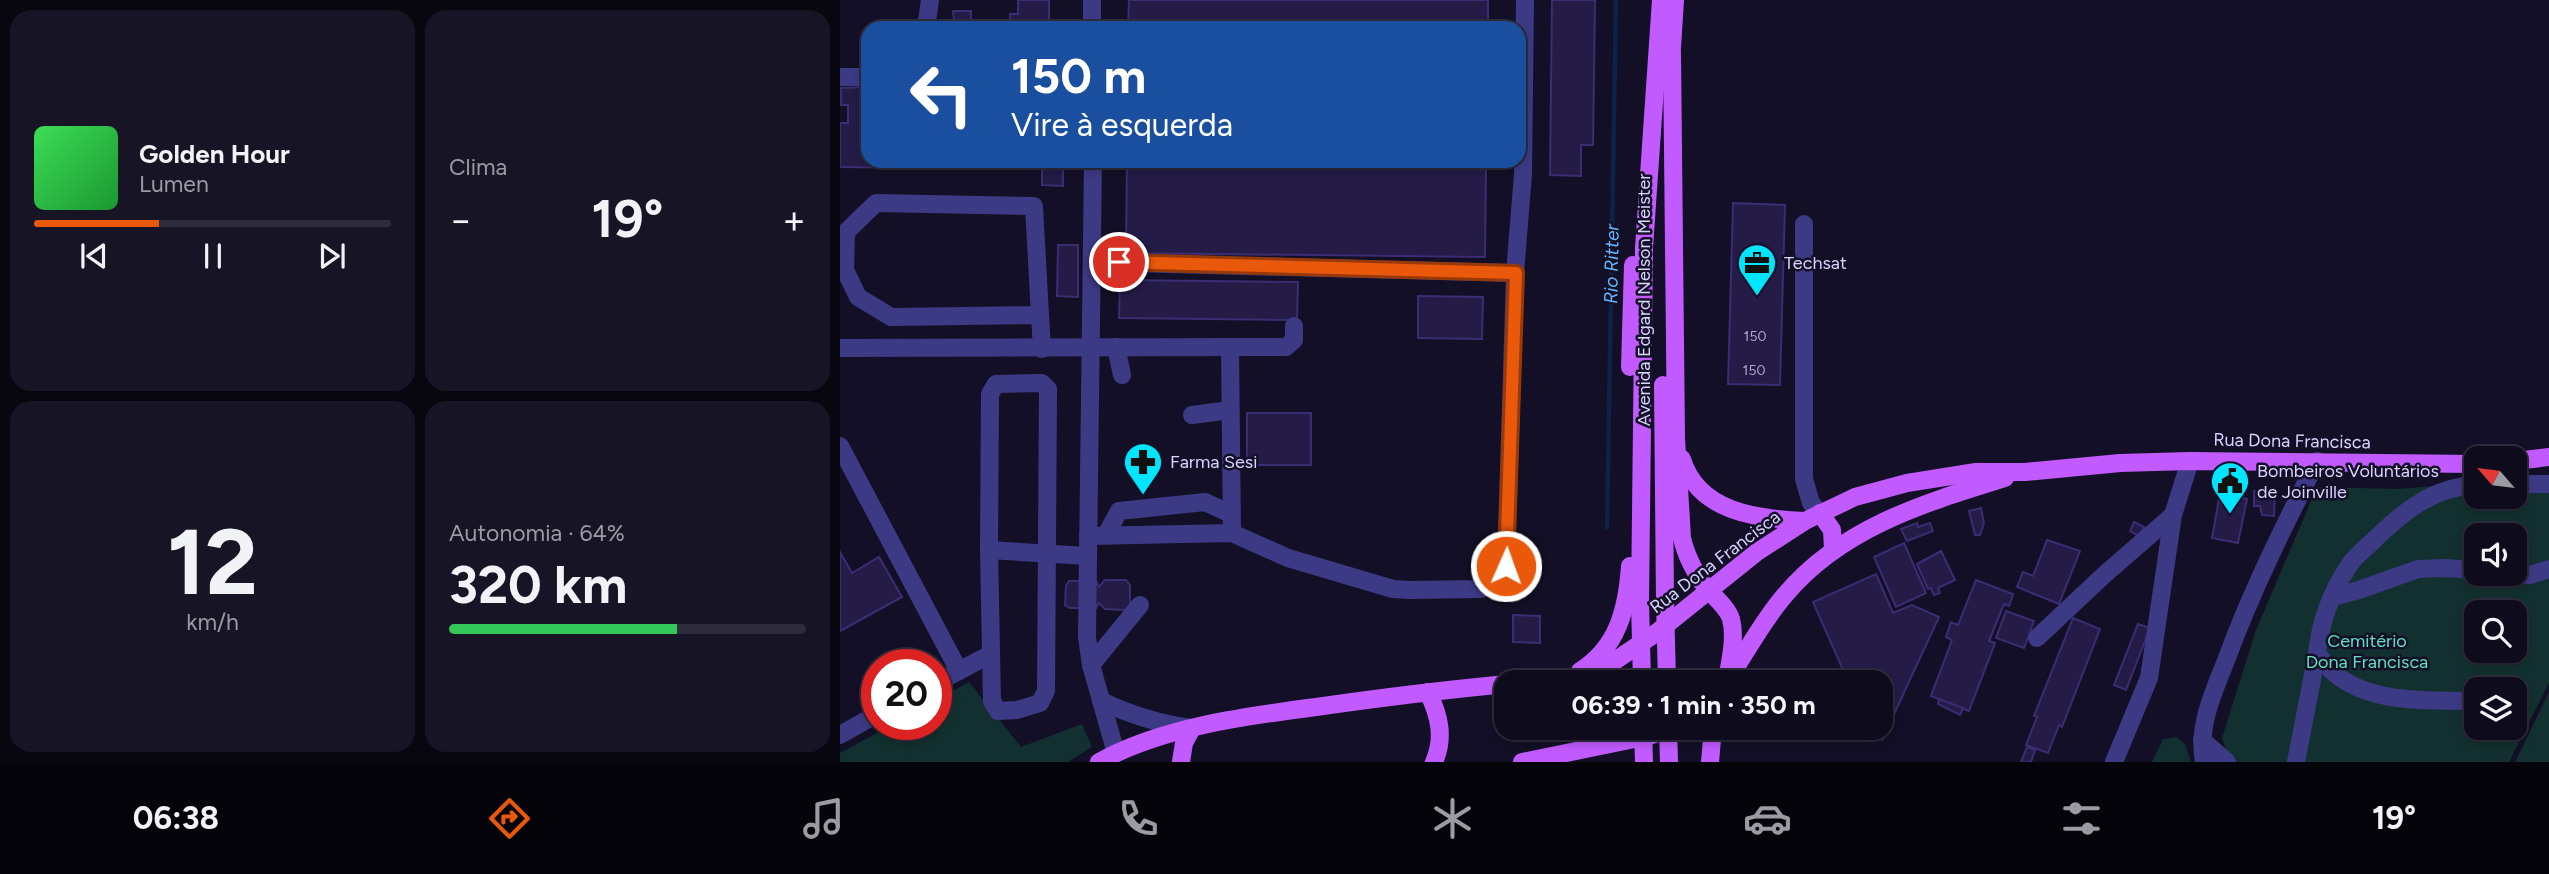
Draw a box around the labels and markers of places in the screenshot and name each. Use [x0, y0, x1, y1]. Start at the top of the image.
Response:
pin [1089, 232, 1149, 292]
office icon: Techsat [1736, 242, 1778, 297]
place label: Techsat [1784, 252, 1847, 274]
pharmacy icon: Farma Sesi [1122, 441, 1164, 496]
place label: Farma Sesi [1170, 451, 1257, 473]
public building icon: Bombeiros Voluntários de Joinville [2209, 460, 2251, 515]
place label: Bombeiros Voluntários de Joinville [2257, 460, 2439, 503]

